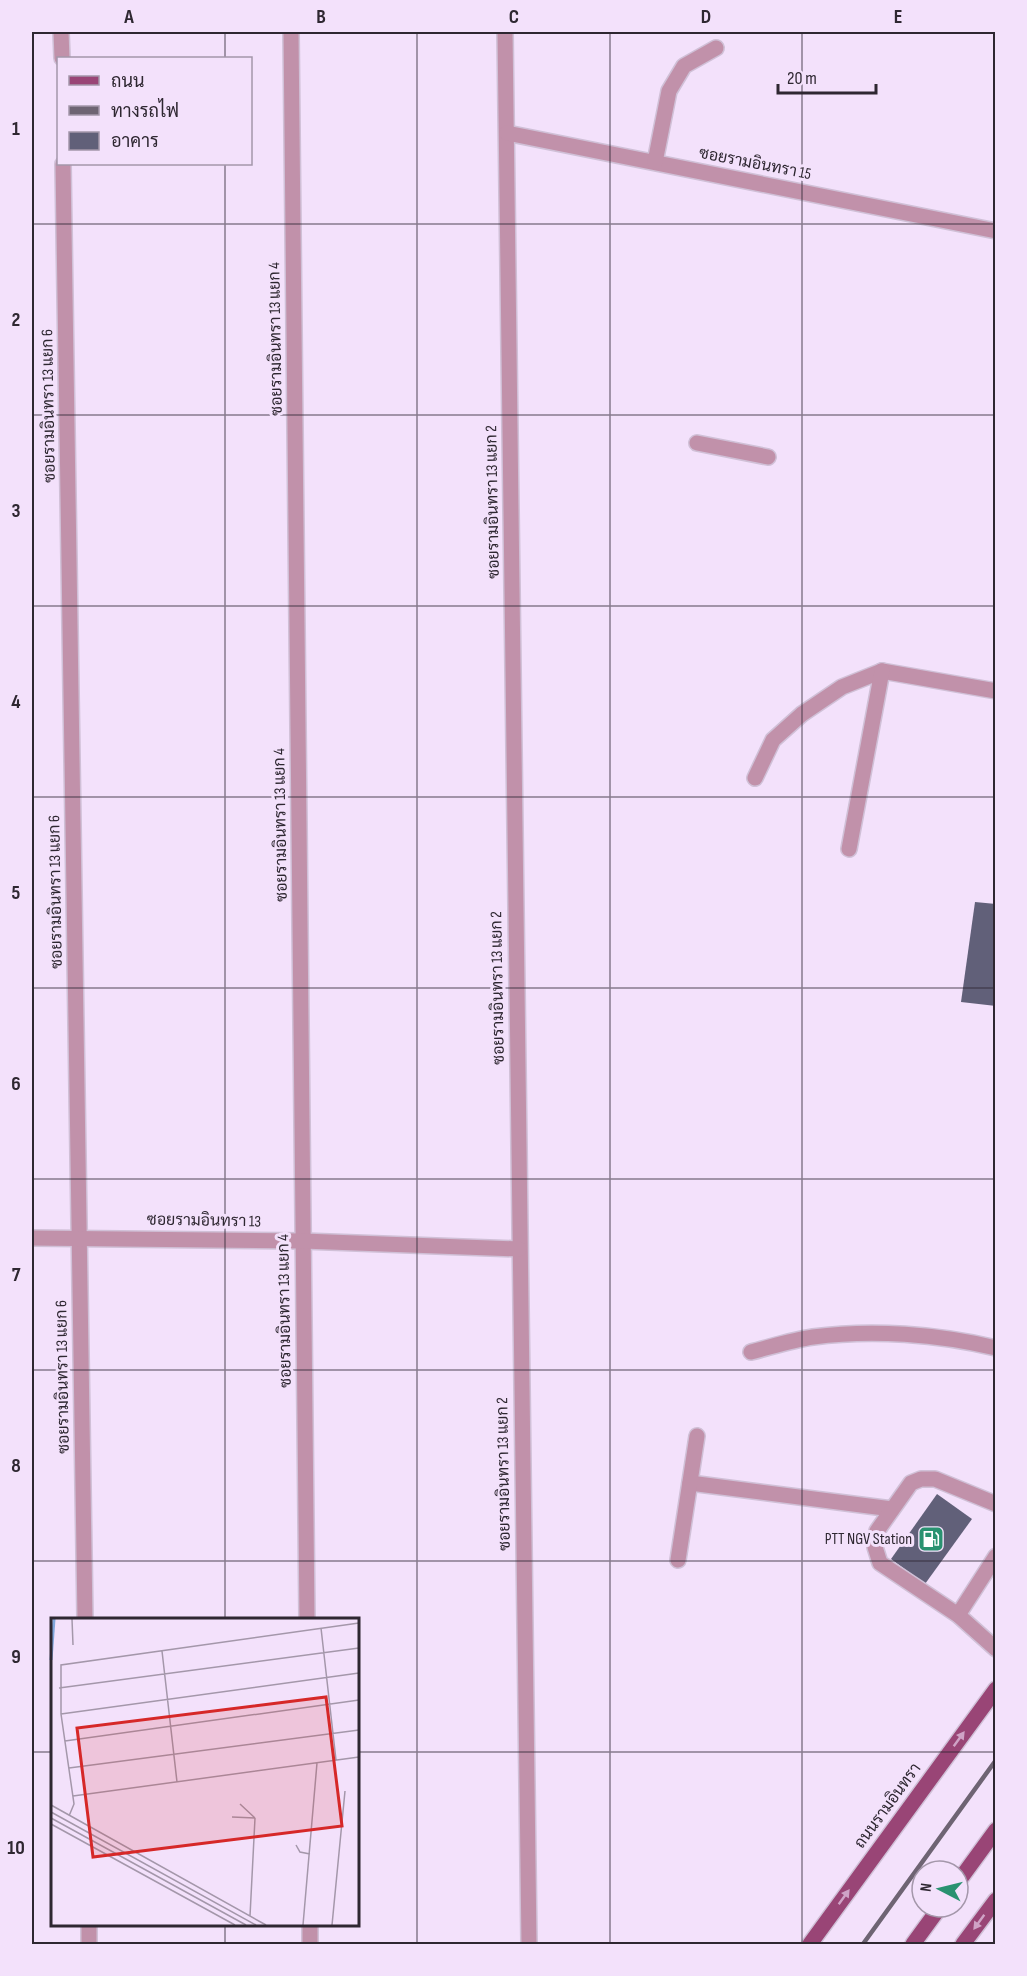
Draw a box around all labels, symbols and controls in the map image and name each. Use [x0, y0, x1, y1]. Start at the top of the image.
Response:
text: A [123, 5, 134, 29]
text: B [316, 5, 326, 29]
text: C [509, 5, 519, 29]
text: D [701, 5, 711, 29]
text: E [894, 5, 902, 29]
legend [57, 57, 252, 165]
scale bar [778, 57, 876, 95]
text: 20 m [787, 68, 817, 89]
text: ถนน [111, 71, 144, 92]
text: ทางรถไฟ [111, 98, 179, 122]
text: 1 [12, 117, 20, 141]
text: อาคาร [111, 131, 159, 152]
street label: ซอยรามอินทรา 15 [697, 143, 813, 184]
street label: ซอยรามอินทรา 13 แยก 4 [264, 262, 287, 416]
text: 2 [12, 308, 20, 332]
street label: ซอยรามอินทรา 13 แยก 6 [37, 329, 60, 483]
street label: ซอยรามอินทรา 13 แยก 2 [481, 425, 504, 579]
text: 3 [12, 499, 21, 523]
text: 4 [11, 690, 21, 714]
street label: ซอยรามอินทรา 13 แยก 4 [269, 748, 292, 902]
street label: ซอยรามอินทรา 13 แยก 6 [44, 815, 67, 969]
text: 5 [12, 881, 21, 905]
street label: ซอยรามอินทรา 13 แยก 2 [486, 911, 509, 1065]
text: 6 [11, 1072, 21, 1096]
street label: ซอยรามอินทรา 13 [147, 1210, 261, 1231]
street label: ซอยรามอินทรา 13 แยก 4 [273, 1234, 296, 1388]
text: 7 [12, 1263, 21, 1287]
street label: ซอยรามอินทรา 13 แยก 6 [51, 1300, 74, 1454]
street label: ซอยรามอินทรา 13 แยก 2 [492, 1397, 515, 1551]
text: 8 [11, 1454, 21, 1478]
fuel station icon: PTT NGV Station [916, 1524, 946, 1554]
place label: PTT NGV Station [825, 1530, 912, 1549]
inset map [51, 1618, 358, 1925]
text: 9 [11, 1645, 21, 1669]
one-way arrow [953, 1732, 965, 1748]
street label: ถนนรามอินทรา [850, 1759, 925, 1852]
text: 10 [7, 1836, 25, 1860]
north arrow [910, 1859, 970, 1919]
text: N [917, 1882, 937, 1893]
one-way arrow [838, 1890, 850, 1905]
one-way arrow [974, 1915, 986, 1930]

